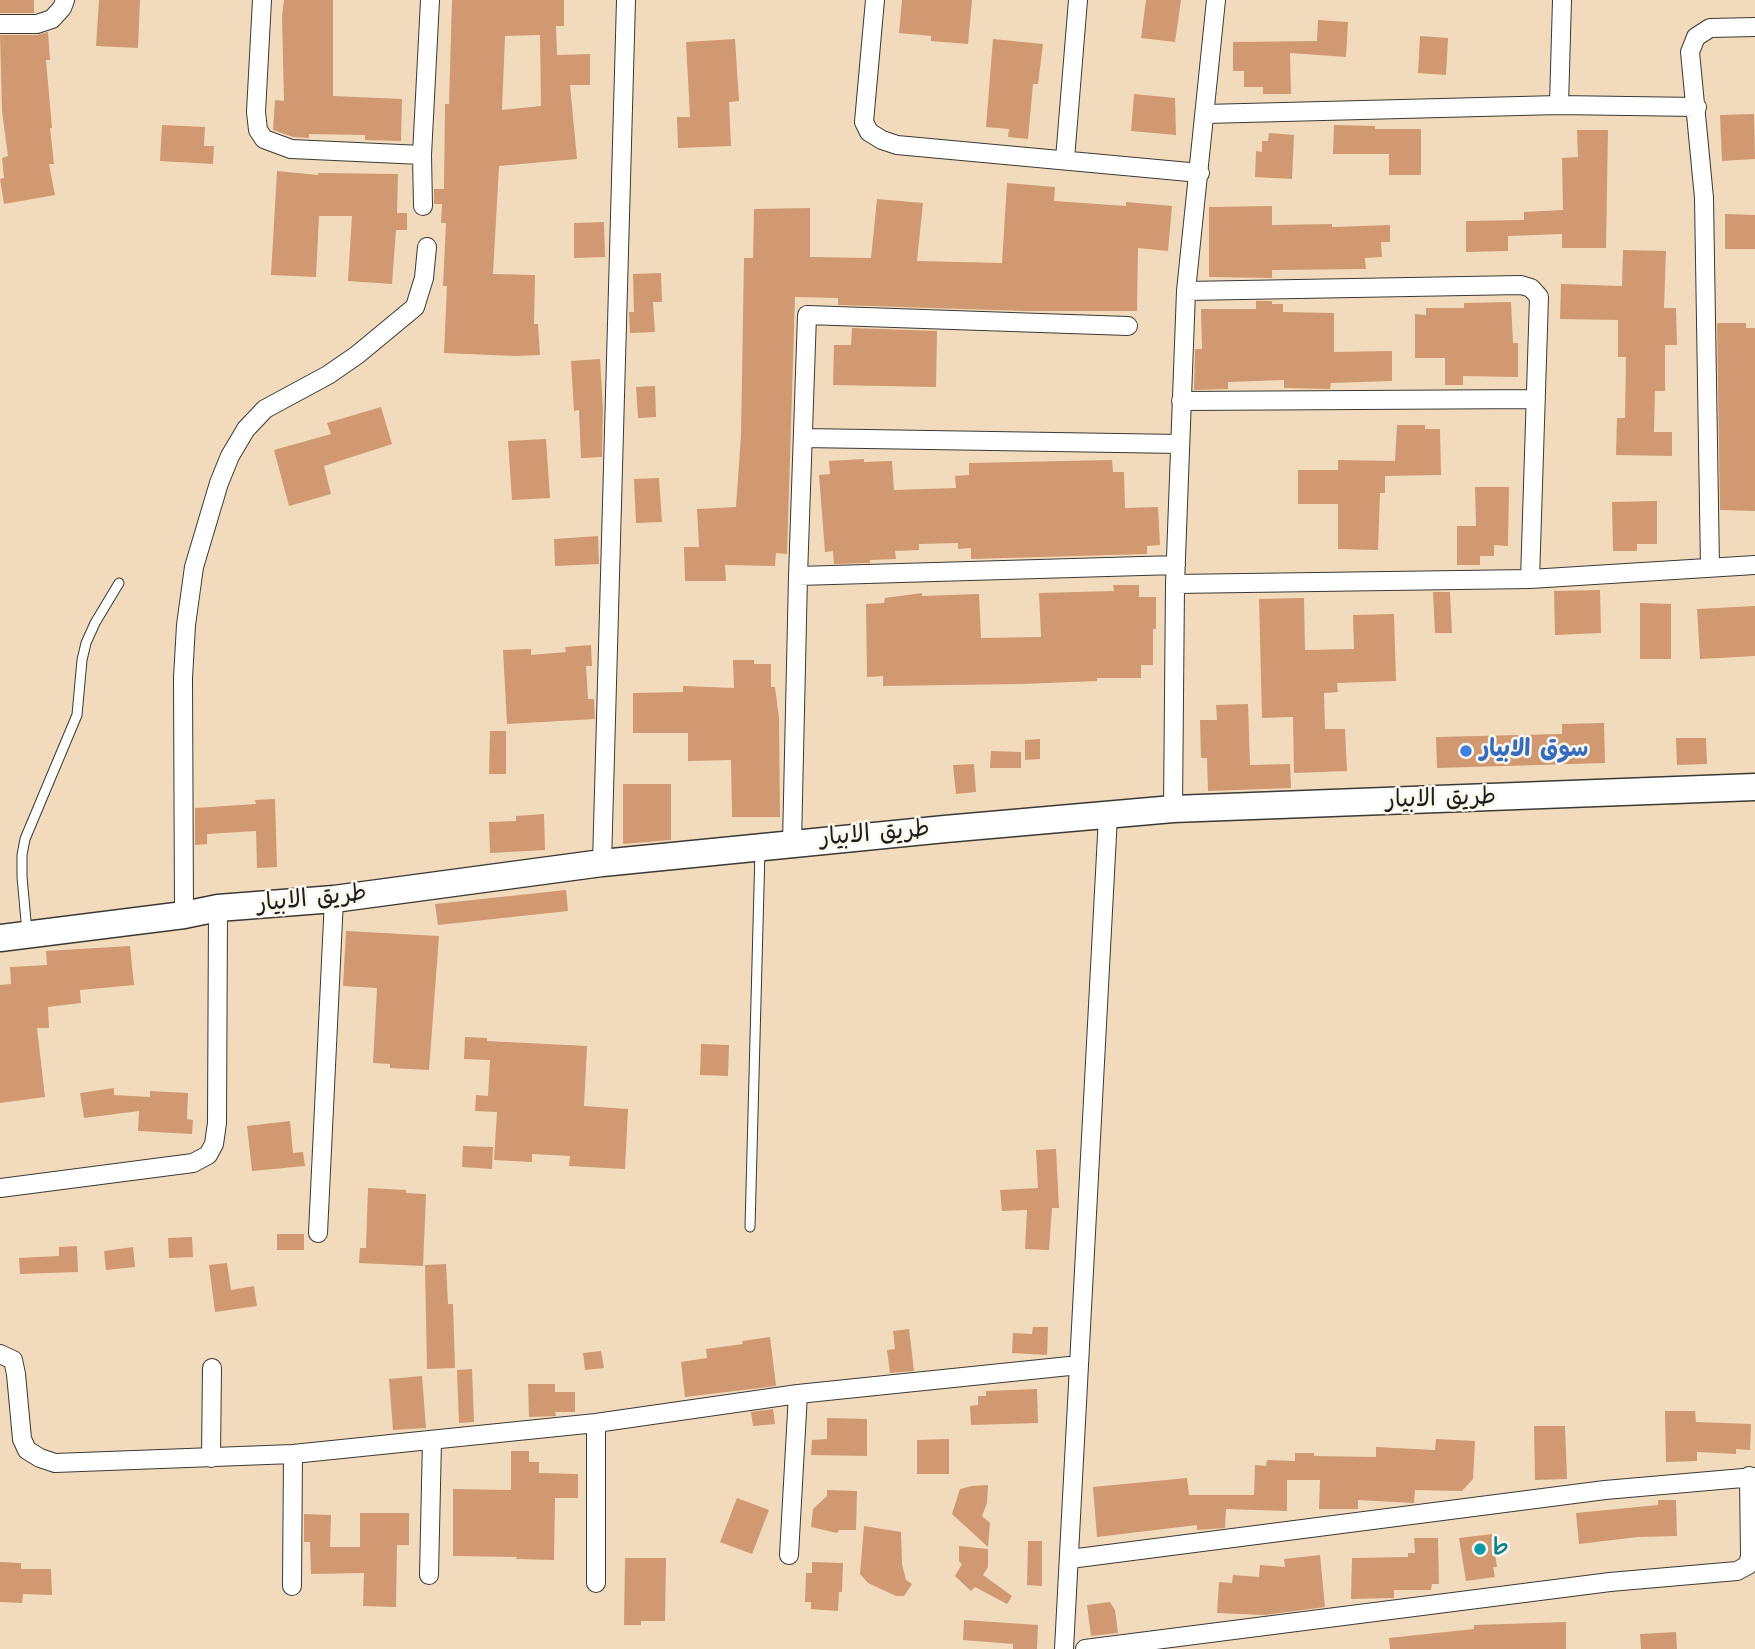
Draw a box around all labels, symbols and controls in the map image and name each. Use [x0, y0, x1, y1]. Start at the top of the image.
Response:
place label: سوق الابيار [1480, 737, 1588, 765]
marker: سوق الابيار [1458, 743, 1474, 759]
street label: طريق الابيار [1385, 784, 1497, 816]
street label: طريق الابيار [819, 816, 931, 854]
street label: طريق الابيار [256, 880, 368, 920]
place label: b [1494, 1535, 1507, 1563]
marker: b [1472, 1541, 1488, 1557]

